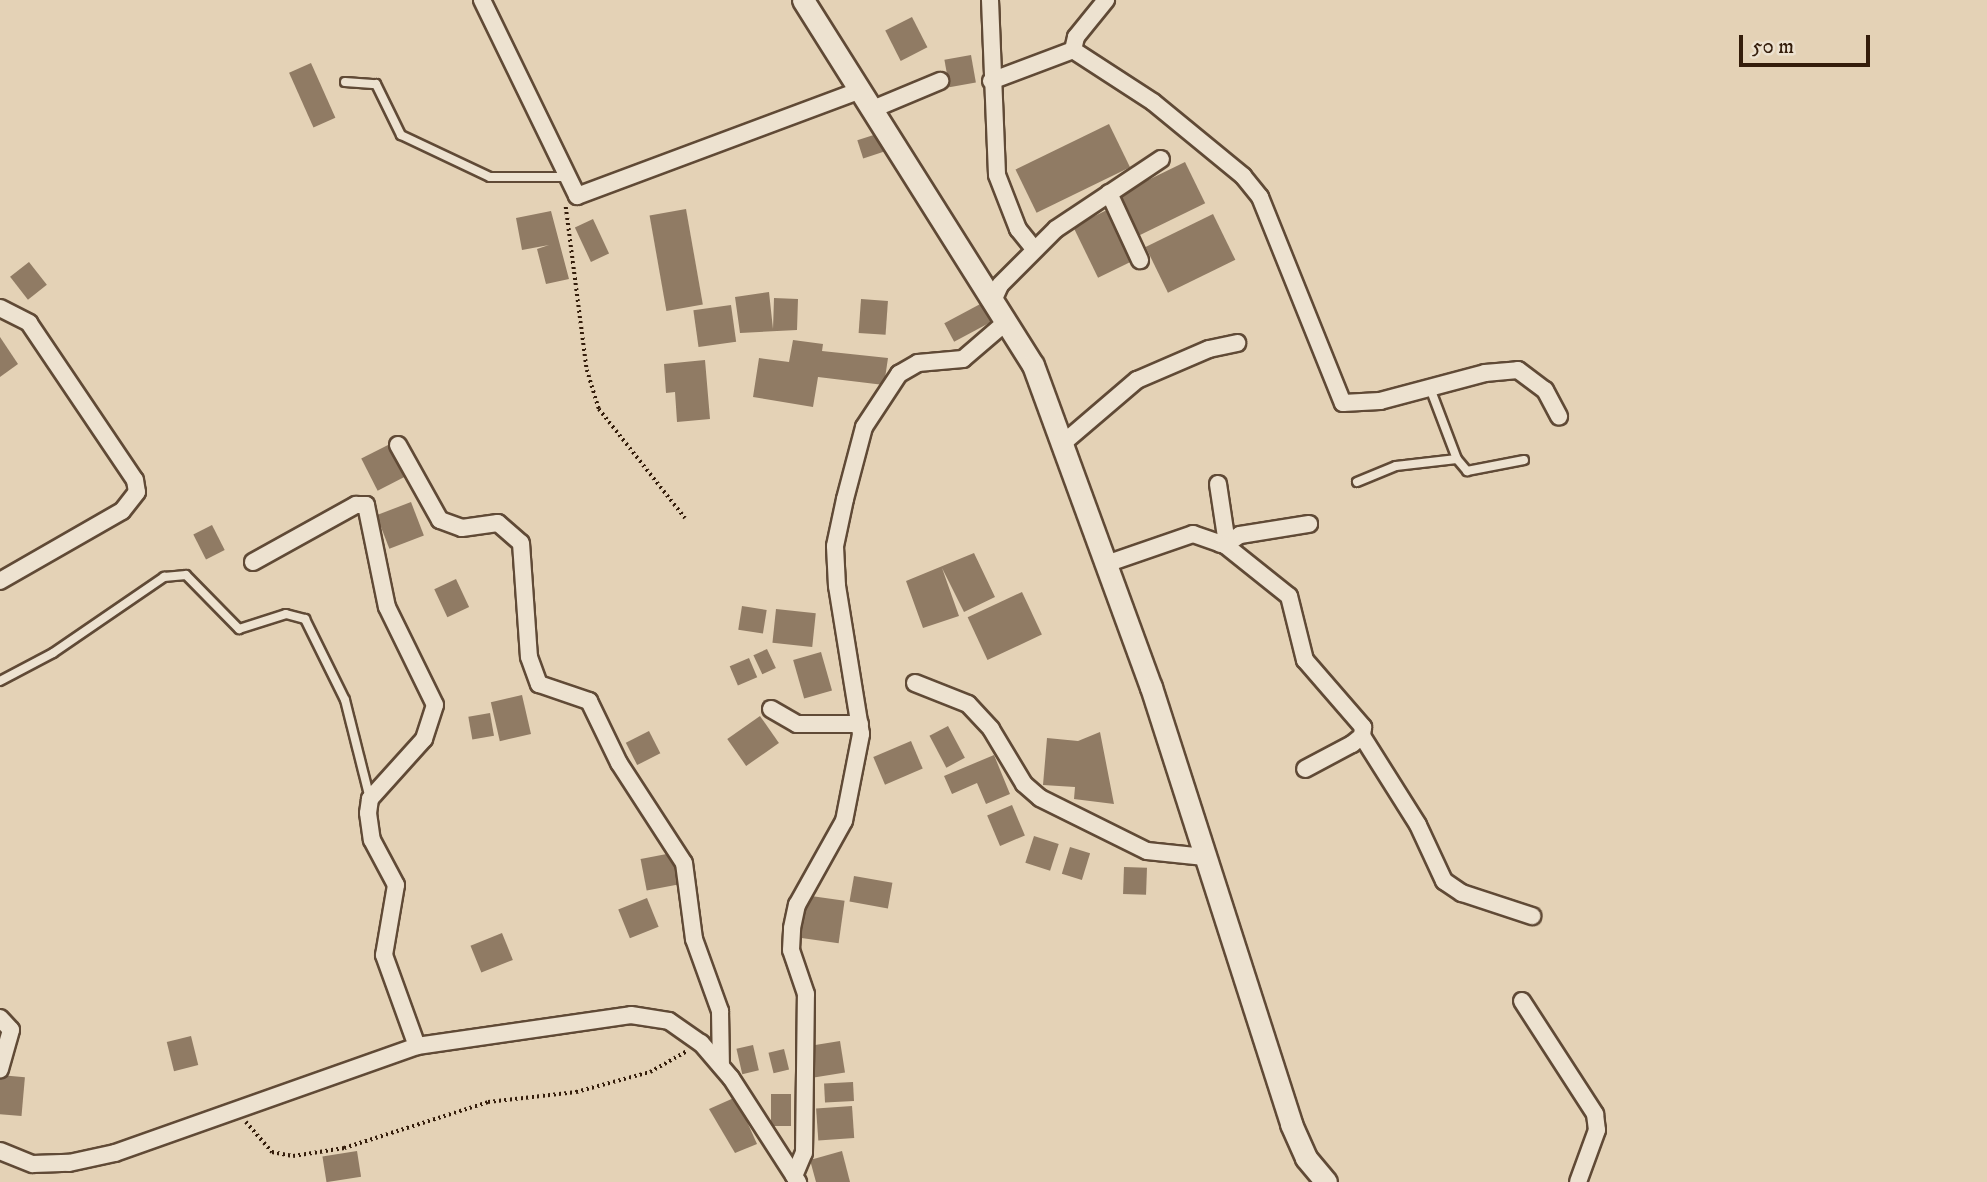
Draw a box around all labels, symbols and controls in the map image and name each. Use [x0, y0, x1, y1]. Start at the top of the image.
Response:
scale bar [1742, 21, 1873, 65]
text: 50 m [1752, 34, 1794, 60]

